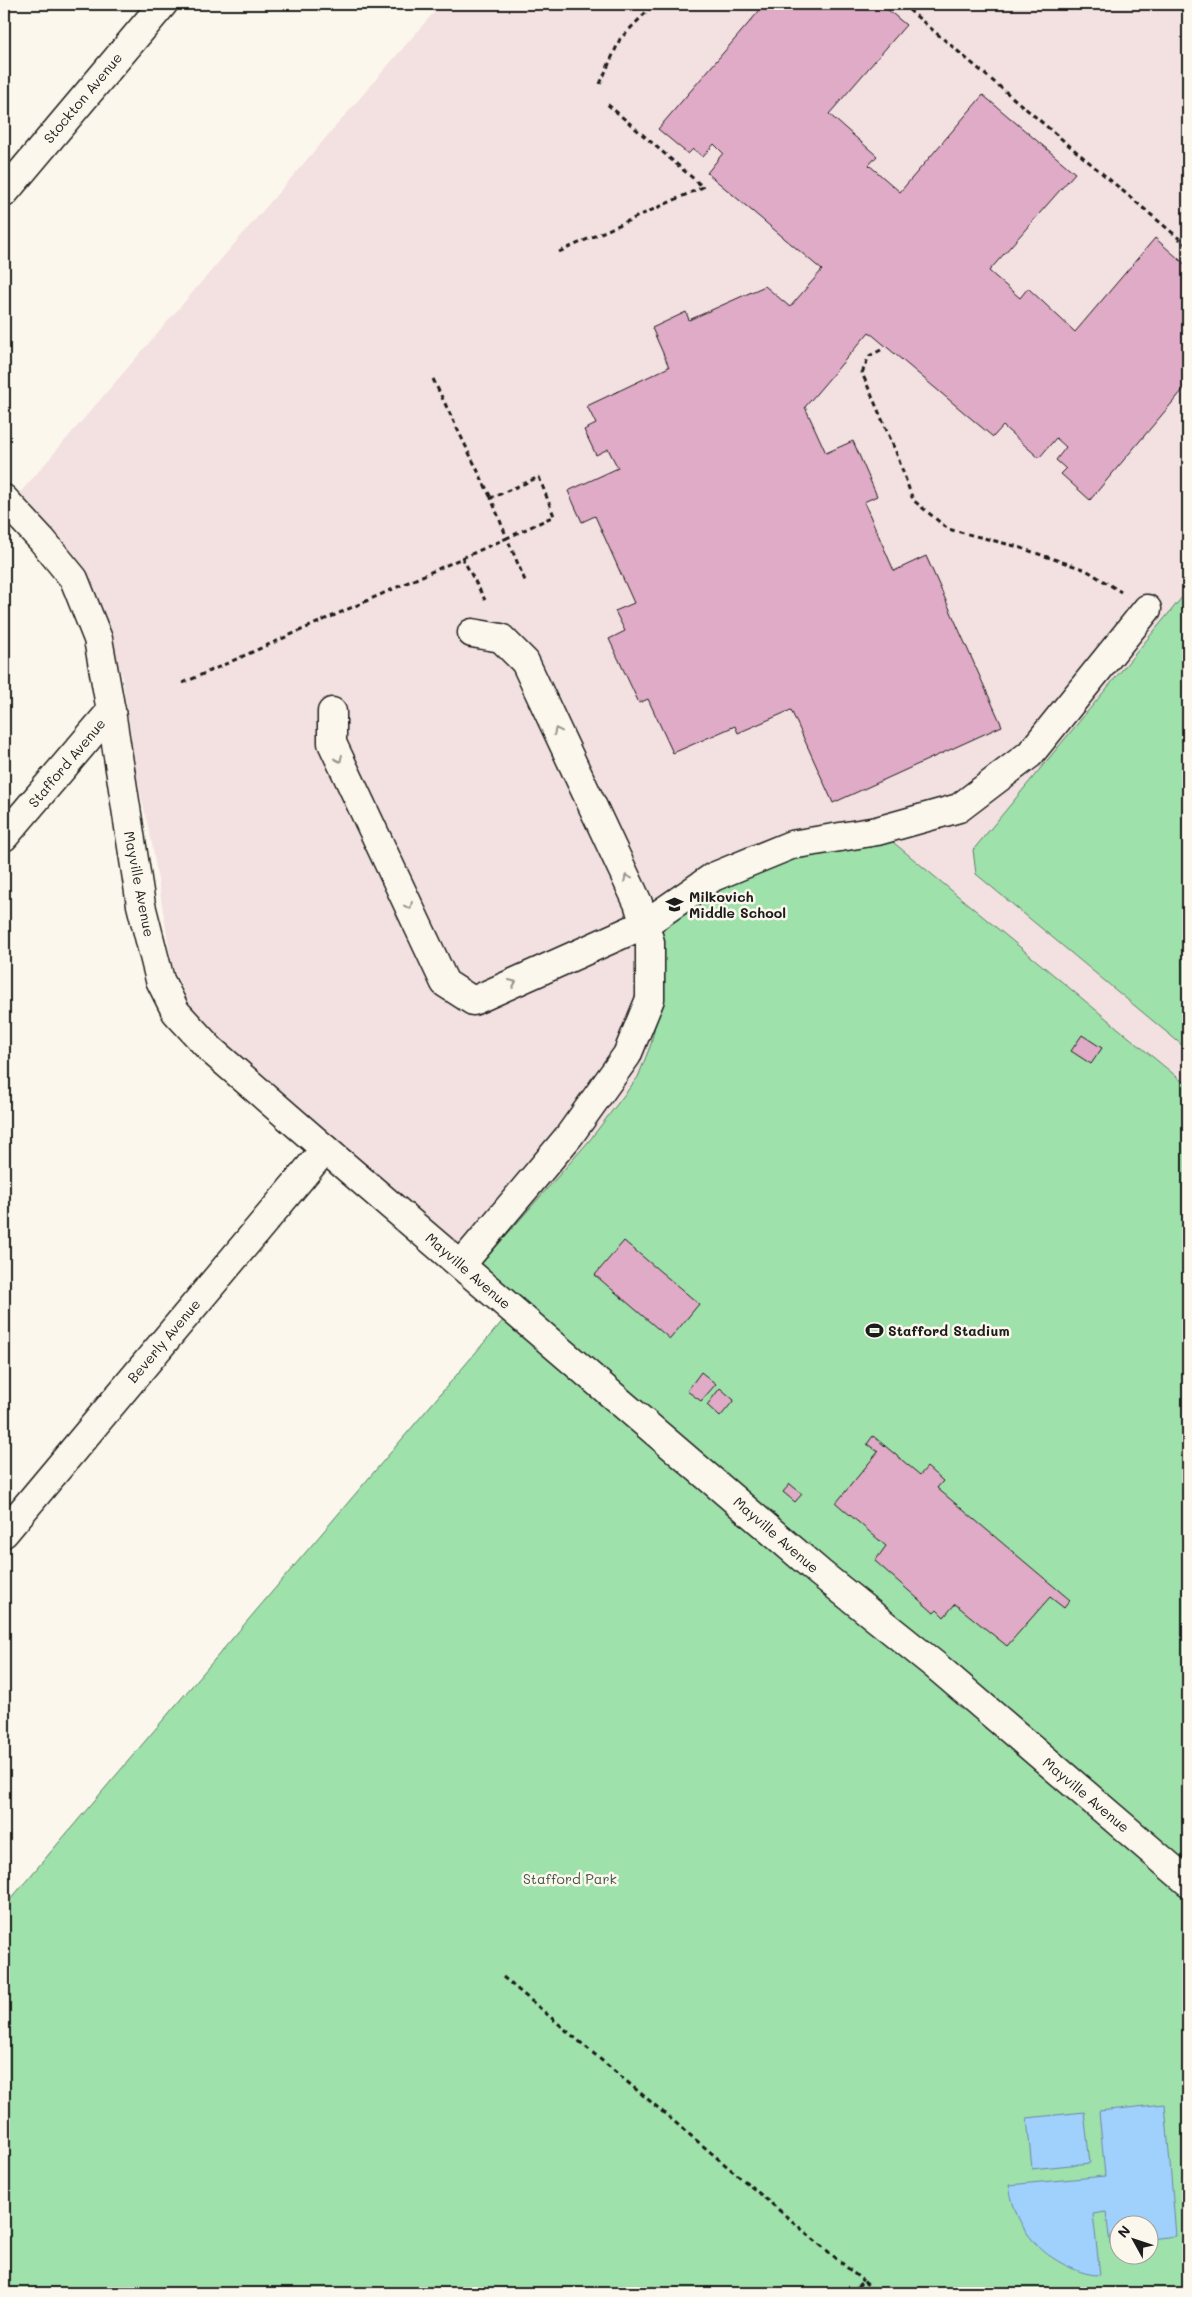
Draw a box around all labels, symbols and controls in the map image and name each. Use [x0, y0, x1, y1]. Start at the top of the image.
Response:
street label: Stockton Avenue [39, 48, 126, 147]
street label: Stafford Avenue [24, 714, 110, 811]
one-way arrow [553, 727, 564, 736]
one-way arrow [333, 754, 343, 763]
street label: Mayville Avenue [120, 829, 159, 938]
one-way arrow [622, 874, 633, 883]
place label: Milkovich Middle School [689, 887, 786, 922]
school or university icon: Milkovich Middle School [665, 895, 685, 915]
one-way arrow [402, 900, 412, 909]
one-way arrow [508, 978, 517, 989]
street label: Mayville Avenue [422, 1228, 515, 1313]
street label: Beverly Avenue [123, 1295, 204, 1387]
sports icon: Stafford Stadium [864, 1321, 884, 1341]
place label: Stafford Stadium [888, 1321, 1010, 1340]
street label: Mayville Avenue [730, 1492, 823, 1577]
street label: Mayville Avenue [1039, 1753, 1134, 1836]
park label: Stafford Park [523, 1869, 617, 1888]
north arrow [1110, 2214, 1160, 2264]
text: N [1113, 2221, 1134, 2242]

